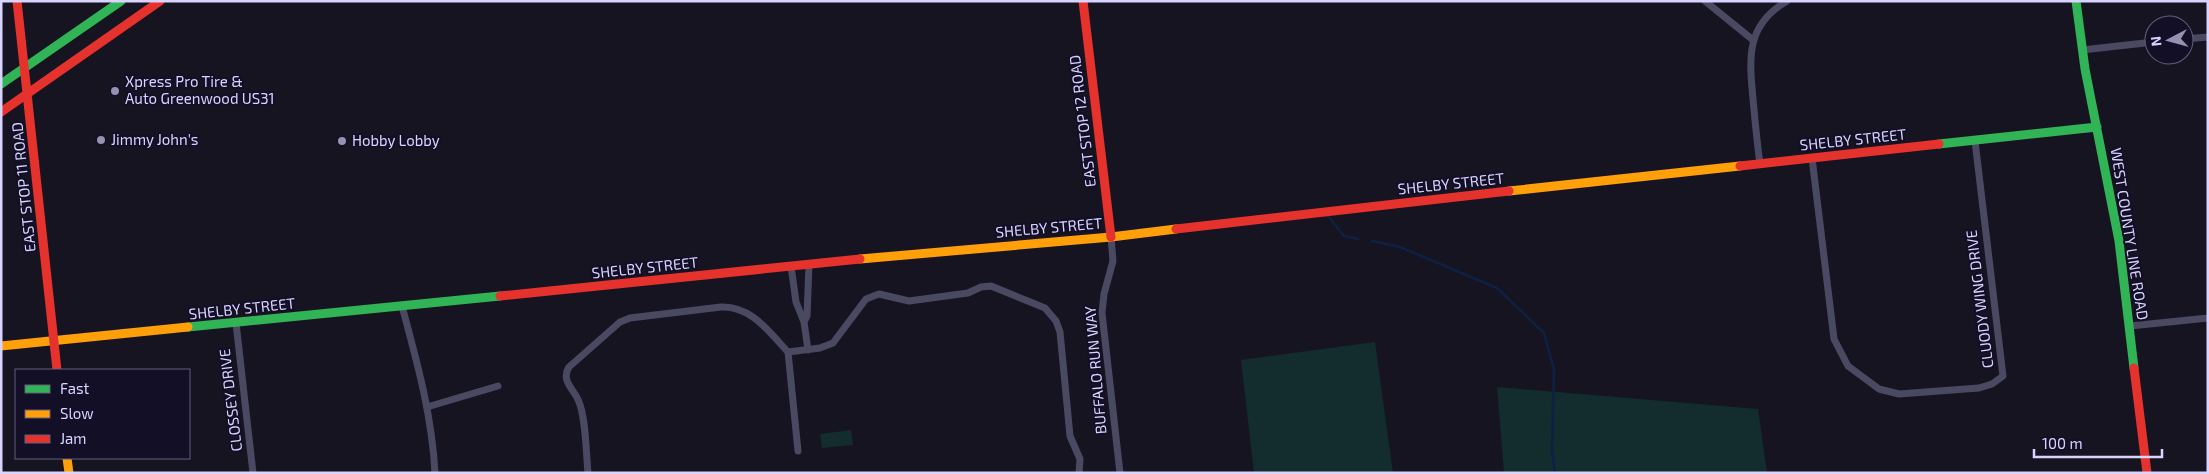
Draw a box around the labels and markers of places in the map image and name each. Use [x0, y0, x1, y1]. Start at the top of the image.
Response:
place label: Xpress Pro Tire & Auto Greenwood US31 [125, 72, 275, 107]
marker: Xpress Pro Tire & Auto Greenwood US31 [109, 85, 121, 97]
place label: Jimmy John's [111, 130, 198, 148]
place label: Hobby Lobby [352, 131, 440, 149]
marker: Jimmy John's [95, 134, 107, 146]
marker: Hobby Lobby [336, 135, 348, 147]

